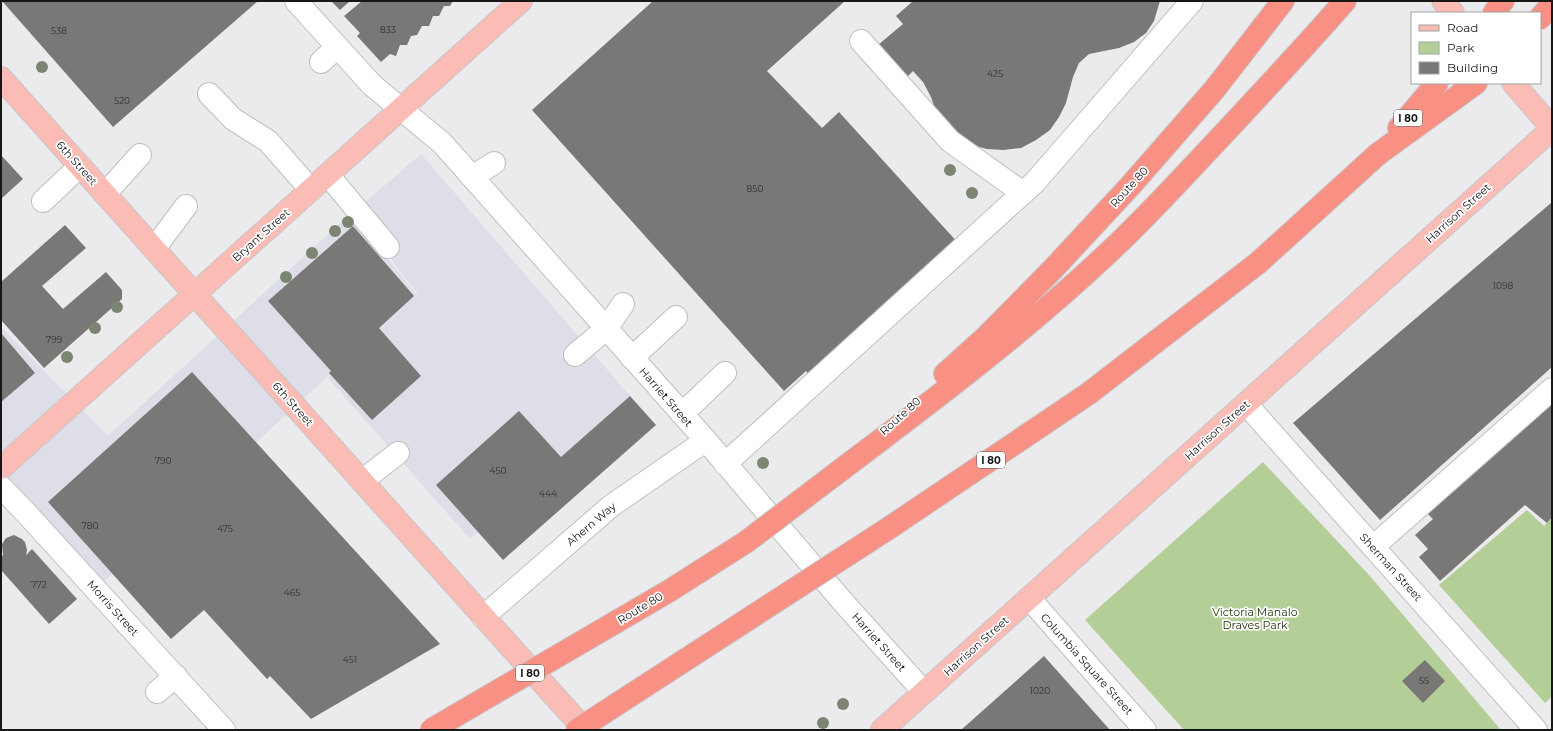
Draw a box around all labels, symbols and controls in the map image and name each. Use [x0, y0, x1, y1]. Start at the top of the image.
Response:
legend [1411, 12, 1541, 84]
text: Road [1447, 20, 1478, 35]
house number: 833 [380, 24, 396, 35]
house number: 538 [51, 25, 67, 36]
text: Park [1447, 40, 1475, 55]
text: Building [1447, 60, 1498, 75]
house number: 425 [987, 68, 1003, 79]
house number: 520 [114, 95, 130, 106]
road number: I 80 [1394, 110, 1422, 126]
street label: 6th Street [53, 138, 101, 188]
street label: Route 80 [1107, 164, 1151, 210]
street label: Harrison Street [1423, 180, 1494, 246]
house number: 850 [747, 183, 763, 194]
street label: Bryant Street [229, 205, 293, 265]
house number: 1098 [1493, 280, 1513, 291]
house number: 799 [46, 334, 63, 345]
street label: Harriet Street [636, 364, 696, 430]
street label: 6th Street [269, 379, 317, 429]
street label: Route 80 [877, 394, 923, 438]
street label: Harrison Street [1182, 397, 1253, 463]
road number: I 80 [977, 452, 1005, 468]
house number: 790 [155, 455, 171, 466]
house number: 450 [490, 465, 507, 476]
house number: 444 [539, 488, 557, 499]
street label: Ahern Way [563, 499, 619, 549]
house number: 780 [82, 520, 98, 531]
house number: 475 [217, 523, 233, 534]
street label: Sherman Street [1357, 530, 1426, 604]
street label: Morris Street [84, 577, 142, 639]
house number: 772 [31, 579, 47, 590]
house number: 465 [284, 587, 300, 598]
street label: Route 80 [615, 589, 665, 627]
park label: Victoria Manalo Draves Park [1212, 605, 1298, 632]
street label: Harriet Street [849, 610, 909, 675]
street label: Columbia Square Street [1038, 610, 1137, 718]
street label: Harrison Street [941, 613, 1012, 679]
house number: 451 [343, 654, 357, 665]
road number: I 80 [516, 665, 544, 681]
house number: 55 [1419, 675, 1429, 686]
house number: 1020 [1030, 685, 1050, 696]

